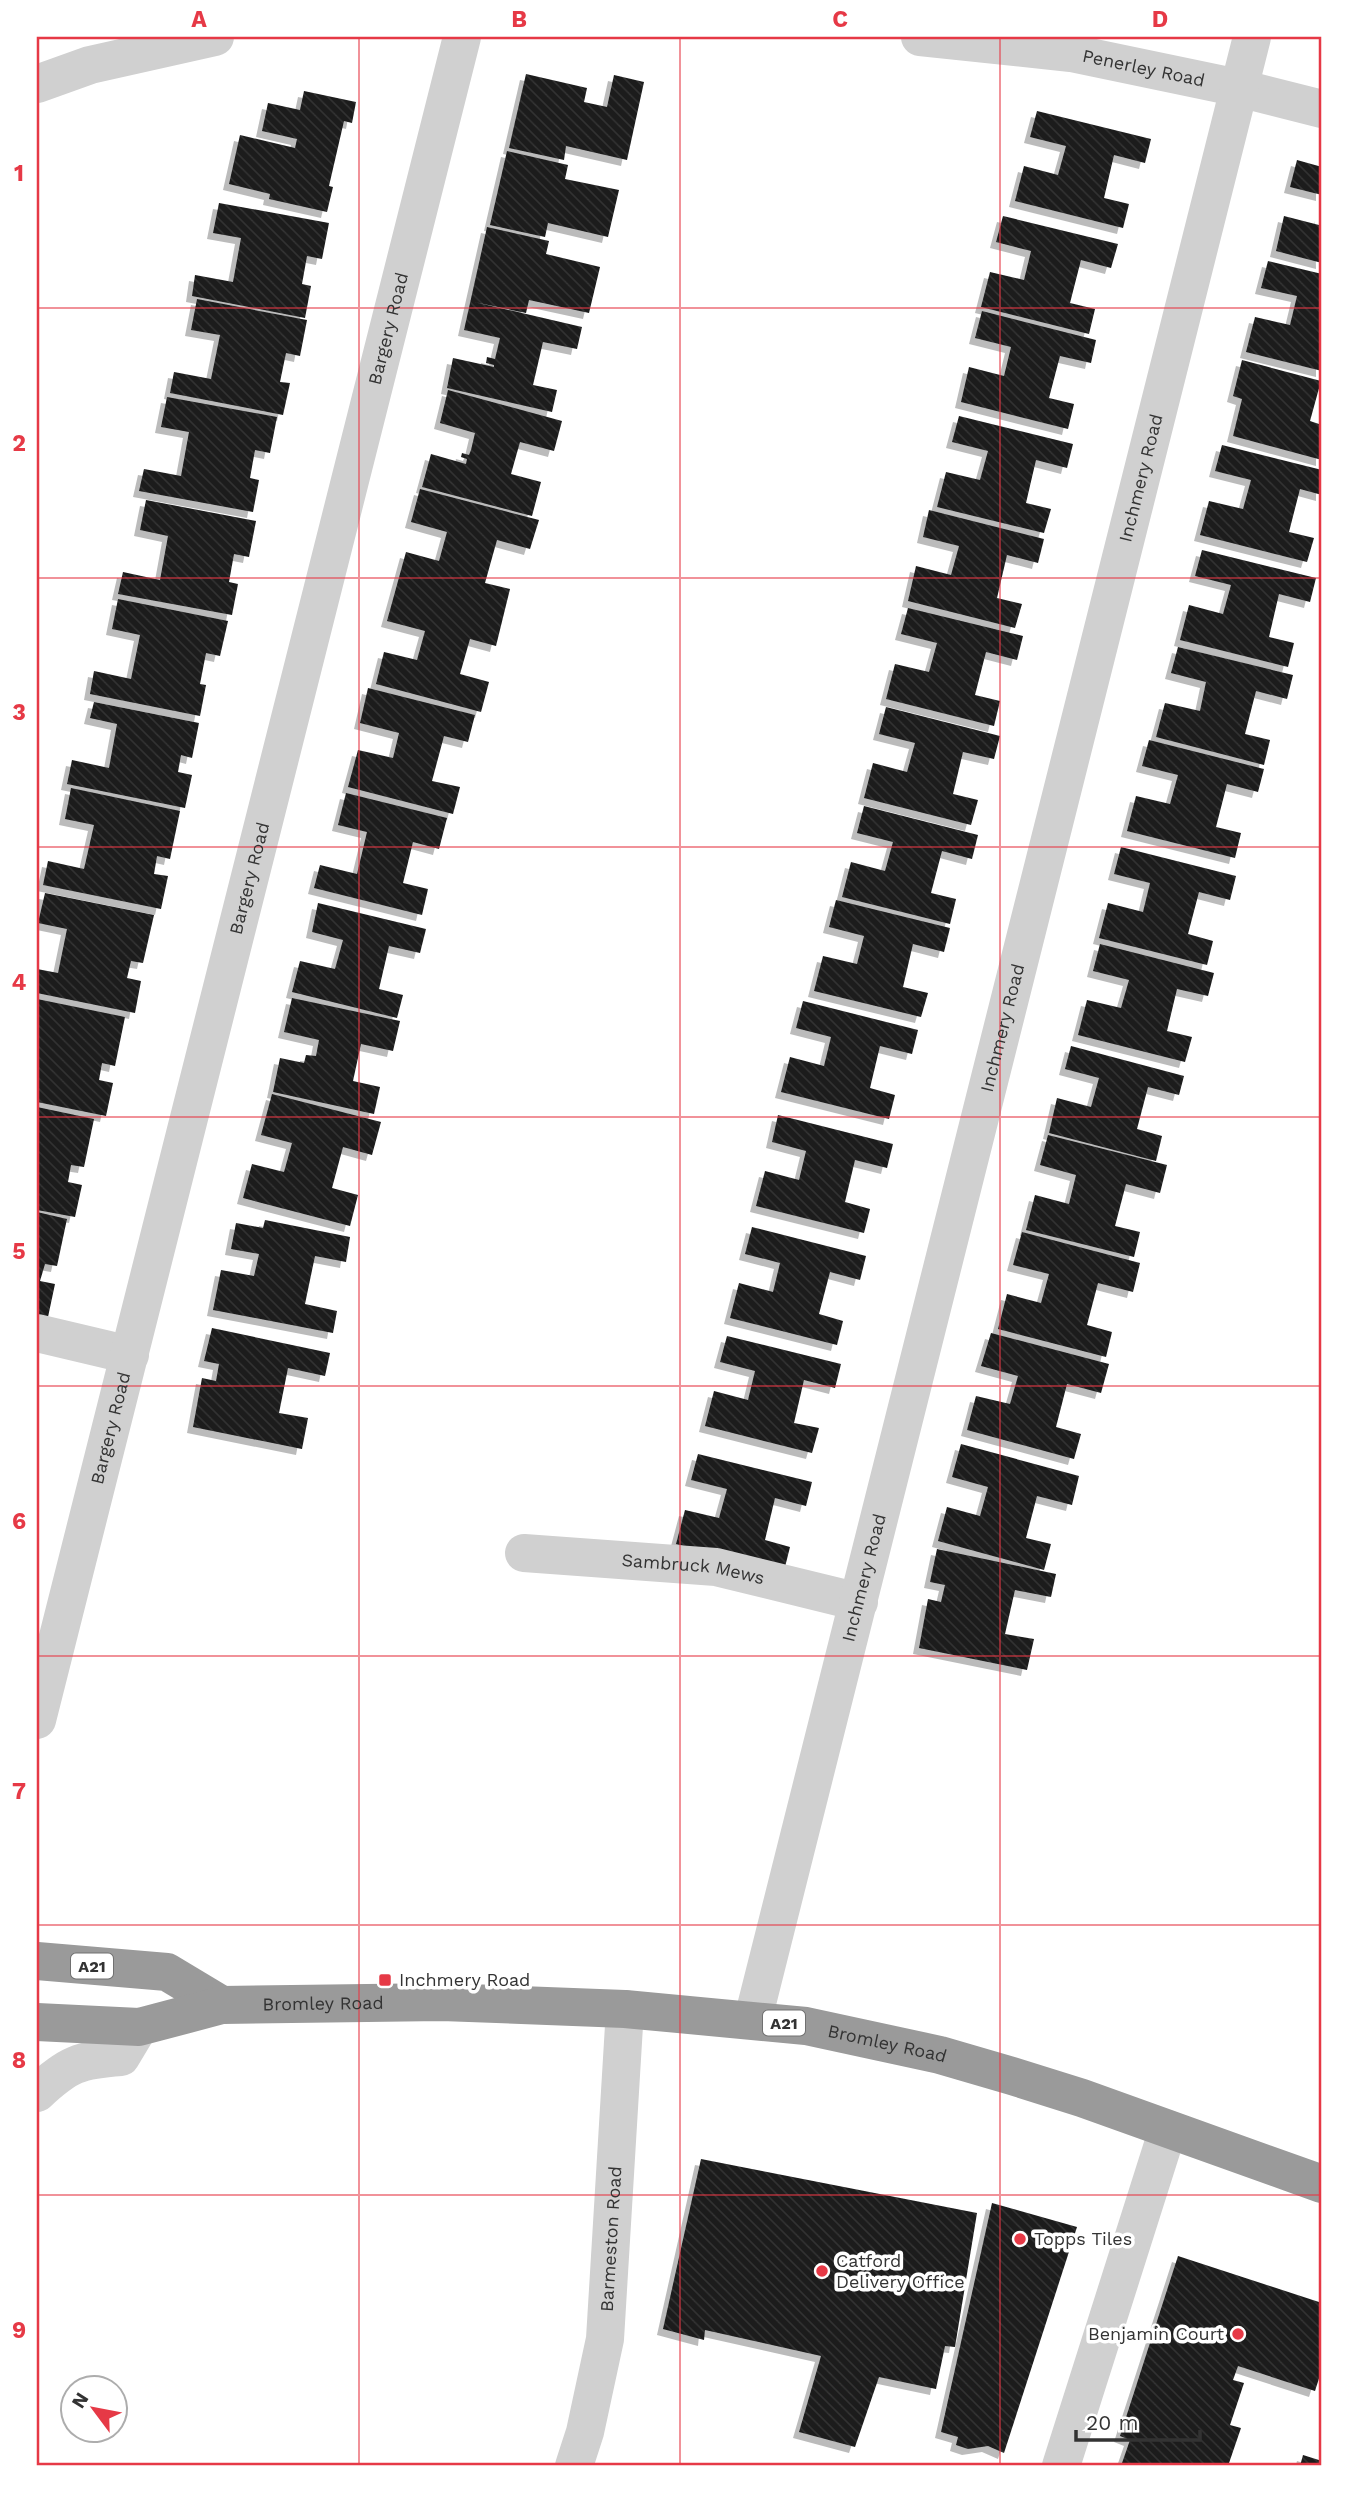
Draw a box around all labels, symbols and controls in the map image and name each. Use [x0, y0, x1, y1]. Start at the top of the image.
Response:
text: A [191, 6, 207, 33]
text: B [511, 6, 527, 33]
text: C [832, 6, 848, 33]
text: D [1152, 6, 1168, 33]
street label: Penerley Road [1081, 45, 1207, 91]
text: 1 [14, 160, 24, 187]
street label: Bargery Road [364, 270, 412, 387]
street label: Inchmery Road [1114, 412, 1167, 544]
text: 2 [12, 430, 26, 457]
text: 3 [12, 699, 26, 726]
street label: Bargery Road [225, 820, 273, 937]
street label: Inchmery Road [976, 961, 1028, 1094]
text: 4 [12, 969, 27, 996]
text: 5 [12, 1238, 26, 1265]
street label: Bargery Road [86, 1370, 134, 1486]
text: 6 [12, 1508, 26, 1535]
street label: Inchmery Road [837, 1511, 890, 1644]
street label: Sambruck Mews [621, 1549, 767, 1589]
text: 7 [12, 1778, 26, 1805]
road number: A21 [71, 1954, 113, 1978]
place label: Inchmery Road [399, 1969, 530, 1990]
marker: Inchmery Road [377, 1972, 393, 1988]
street label: Bromley Road [262, 1992, 384, 2014]
road number: A21 [763, 2010, 805, 2036]
street label: Bromley Road [826, 2020, 949, 2066]
text: 8 [12, 2047, 26, 2074]
street label: Barmeston Road [596, 2166, 625, 2313]
place label: Topps Tiles [1034, 2228, 1132, 2249]
marker: Topps Tiles [1012, 2231, 1028, 2247]
place label: Catford Delivery Office [836, 2250, 965, 2292]
marker: Catford Delivery Office [814, 2263, 830, 2279]
text: 9 [12, 2317, 26, 2344]
place label: Benjamin Court [1088, 2323, 1224, 2344]
marker: Benjamin Court [1230, 2326, 1246, 2342]
north arrow [60, 2374, 130, 2444]
text: N [67, 2388, 93, 2412]
scale bar [1076, 2398, 1200, 2442]
text: 20 m [1086, 2410, 1138, 2435]

